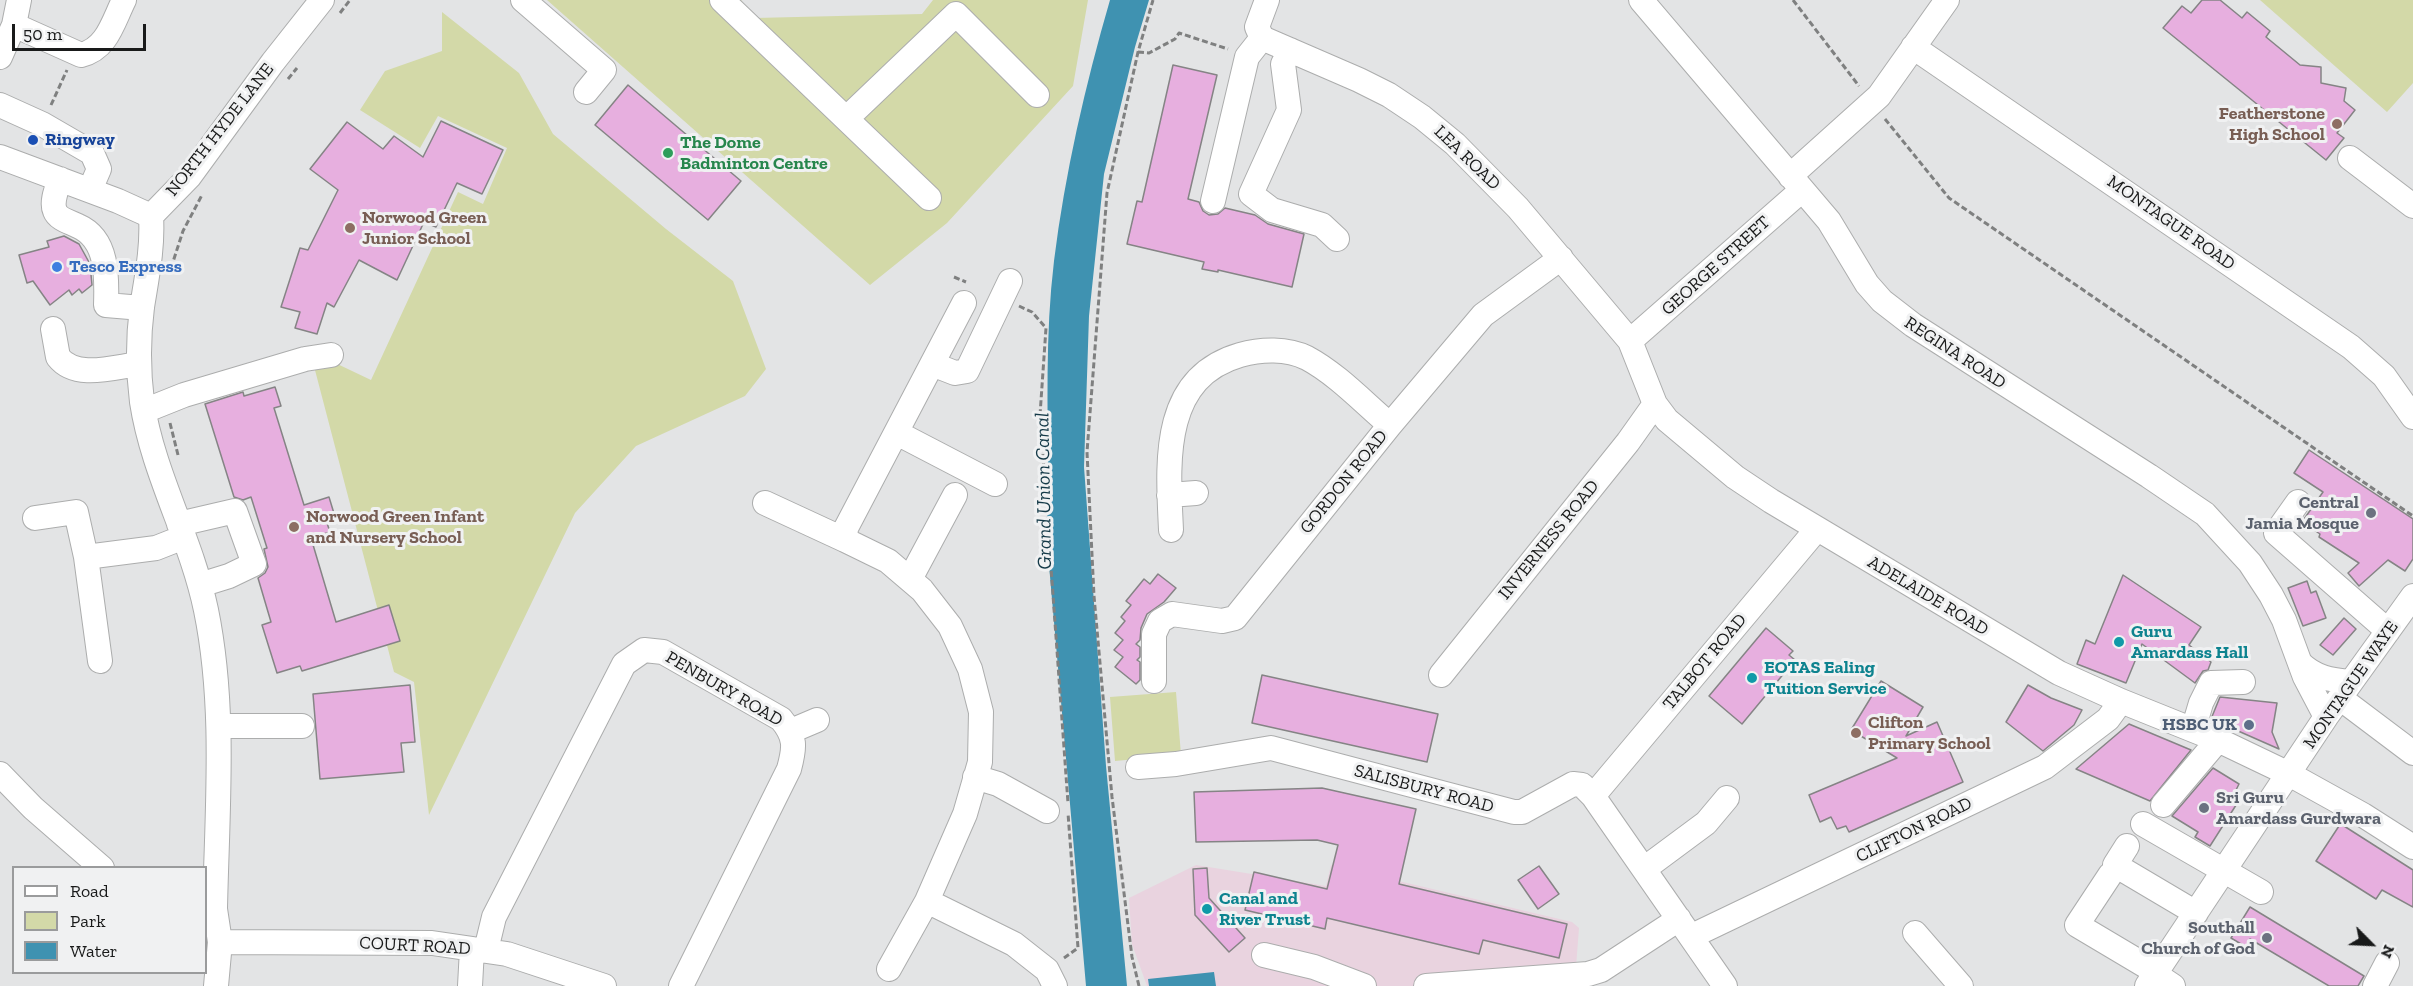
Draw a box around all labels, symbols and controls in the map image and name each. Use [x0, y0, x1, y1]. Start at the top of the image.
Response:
scale bar [15, 12, 148, 50]
text: 50 m [23, 23, 62, 45]
street label: NORTH HYDE LANE [161, 59, 279, 201]
place label: Featherstone High School [2219, 103, 2325, 146]
marker: Featherstone High School [2330, 117, 2344, 131]
street label: LEA ROAD [1429, 121, 1505, 195]
place label: Ringway [45, 129, 115, 151]
place label: The Dome Badminton Centre [680, 132, 828, 174]
marker: Ringway [26, 133, 40, 147]
marker: The Dome Badminton Centre [661, 146, 675, 160]
street label: MONTAGUE ROAD [2103, 171, 2239, 275]
place label: Norwood Green Junior School [362, 207, 487, 250]
street label: GEORGE STREET [1657, 212, 1775, 320]
marker: Norwood Green Junior School [343, 221, 357, 235]
place label: Tesco Express [69, 256, 182, 278]
marker: Tesco Express [50, 260, 64, 274]
street label: REGINA ROAD [1900, 312, 2010, 394]
water label: Grand Union Canal [1031, 412, 1057, 570]
street label: GORDON ROAD [1296, 426, 1392, 538]
street label: INVERNESS ROAD [1494, 476, 1604, 604]
place label: Central Jamia Mosque [2245, 492, 2359, 534]
place label: Norwood Green Infant and Nursery School [306, 506, 484, 548]
marker: Central Jamia Mosque [2364, 506, 2378, 520]
marker: Norwood Green Infant and Nursery School [287, 520, 301, 534]
street label: ADELAIDE ROAD [1864, 551, 1992, 641]
street label: TALBOT ROAD [1659, 610, 1751, 714]
street label: MONTAGUE WAYE [2299, 617, 2403, 753]
place label: Guru Amardass Hall [2131, 621, 2248, 664]
marker: Guru Amardass Hall [2112, 635, 2126, 649]
street label: PENBURY ROAD [662, 647, 786, 731]
place label: EOTAS Ealing Tuition Service [1764, 657, 1886, 700]
marker: EOTAS Ealing Tuition Service [1745, 671, 1759, 685]
place label: Clifton Primary School [1868, 712, 1991, 754]
place label: HSBC UK [2162, 714, 2237, 736]
marker: HSBC UK [2242, 718, 2256, 732]
marker: Clifton Primary School [1849, 726, 1863, 740]
street label: SALISBURY ROAD [1352, 760, 1496, 818]
place label: Sri Guru Amardass Gurdwara [2216, 787, 2381, 830]
street label: CLIFTON ROAD [1852, 793, 1976, 867]
marker: Sri Guru Amardass Gurdwara [2197, 801, 2211, 815]
legend [12, 866, 207, 974]
text: Road [70, 880, 109, 902]
place label: Canal and River Trust [1219, 888, 1310, 930]
marker: Canal and River Trust [1200, 902, 1214, 916]
text: Park [70, 910, 106, 932]
north arrow [2341, 914, 2401, 974]
place label: Southall Church of God [2141, 917, 2255, 960]
marker: Southall Church of God [2260, 931, 2274, 945]
street label: COURT ROAD [359, 932, 471, 960]
text: Water [70, 940, 117, 962]
text: N [2377, 942, 2399, 961]

